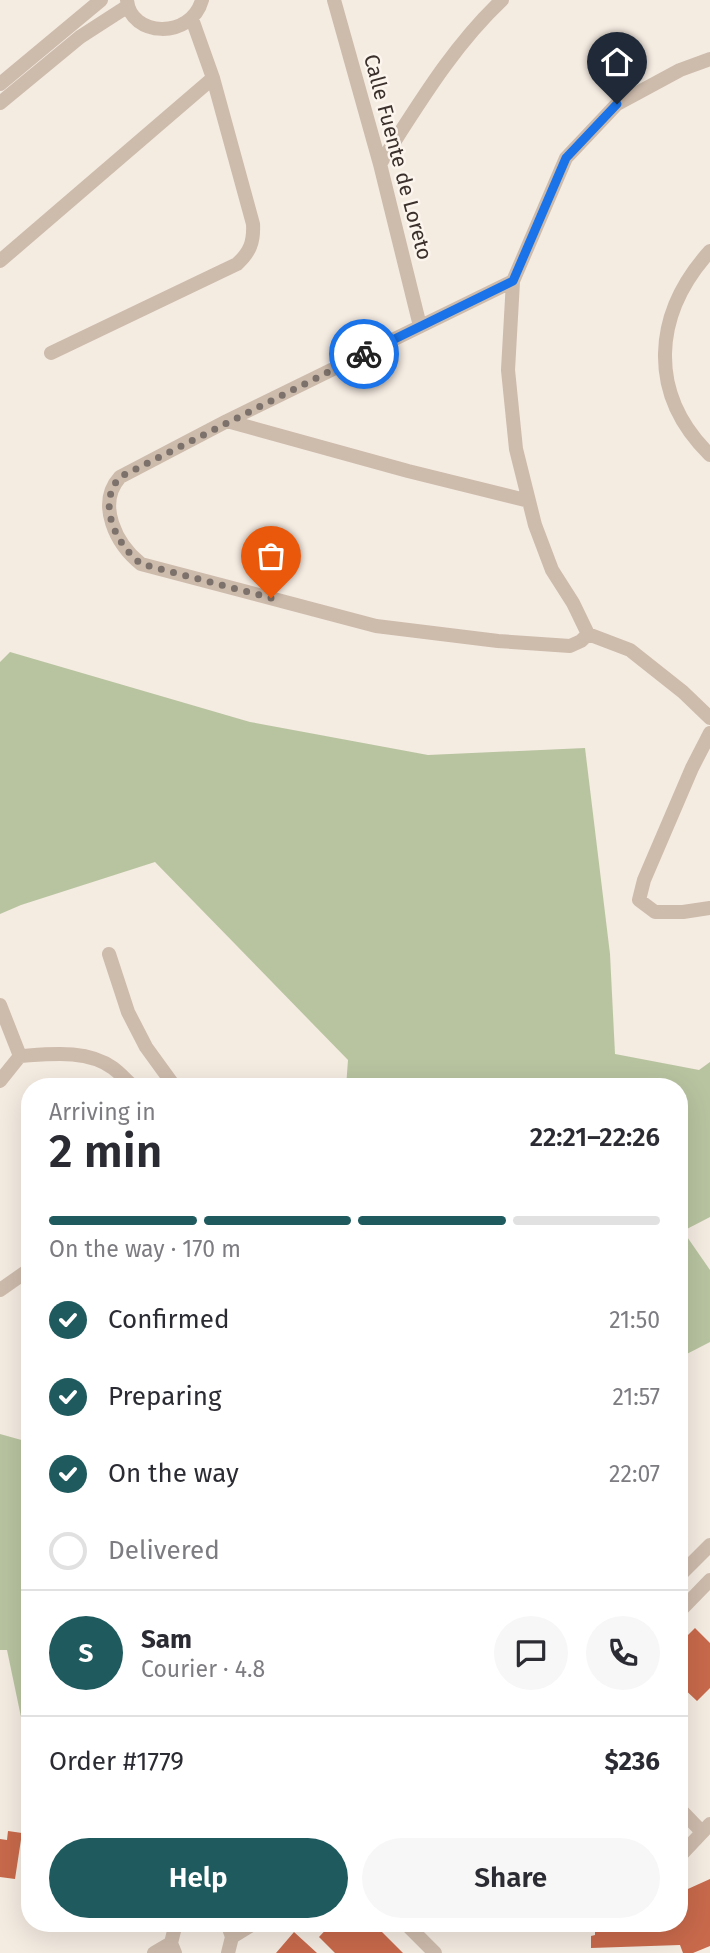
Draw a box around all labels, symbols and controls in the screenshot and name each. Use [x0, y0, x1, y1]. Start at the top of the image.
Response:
pin [587, 32, 647, 104]
icon: home [598, 43, 636, 81]
street label: Calle Fuente de Loreto [358, 51, 438, 263]
courier [329, 319, 399, 389]
icon: bike [345, 335, 383, 373]
pin [241, 526, 301, 598]
icon: bag [252, 537, 290, 575]
text: Arriving in [49, 1098, 156, 1126]
text: 22:21–22:26 [530, 1122, 660, 1153]
text: 2 min [49, 1124, 162, 1179]
text: On the way · 170 m [49, 1235, 241, 1263]
icon: check [49, 1301, 87, 1339]
text: Confirmed [108, 1304, 229, 1335]
text: 21:50 [609, 1306, 660, 1334]
icon: check [49, 1378, 87, 1416]
text: Preparing [108, 1381, 221, 1412]
text: 21:57 [612, 1383, 660, 1411]
icon: check [49, 1455, 87, 1493]
text: On the way [108, 1458, 239, 1489]
text: 22:07 [609, 1460, 660, 1488]
text: Delivered [108, 1535, 220, 1566]
button: chat [494, 1616, 568, 1690]
button: phone [586, 1616, 660, 1690]
text: Sam [141, 1624, 192, 1655]
text: S [79, 1638, 93, 1669]
text: Courier · 4.8 [141, 1655, 265, 1683]
text: Order #1779 [49, 1746, 184, 1777]
text: $236 [604, 1746, 660, 1777]
button: Help [49, 1838, 348, 1918]
button: Share [362, 1838, 660, 1918]

